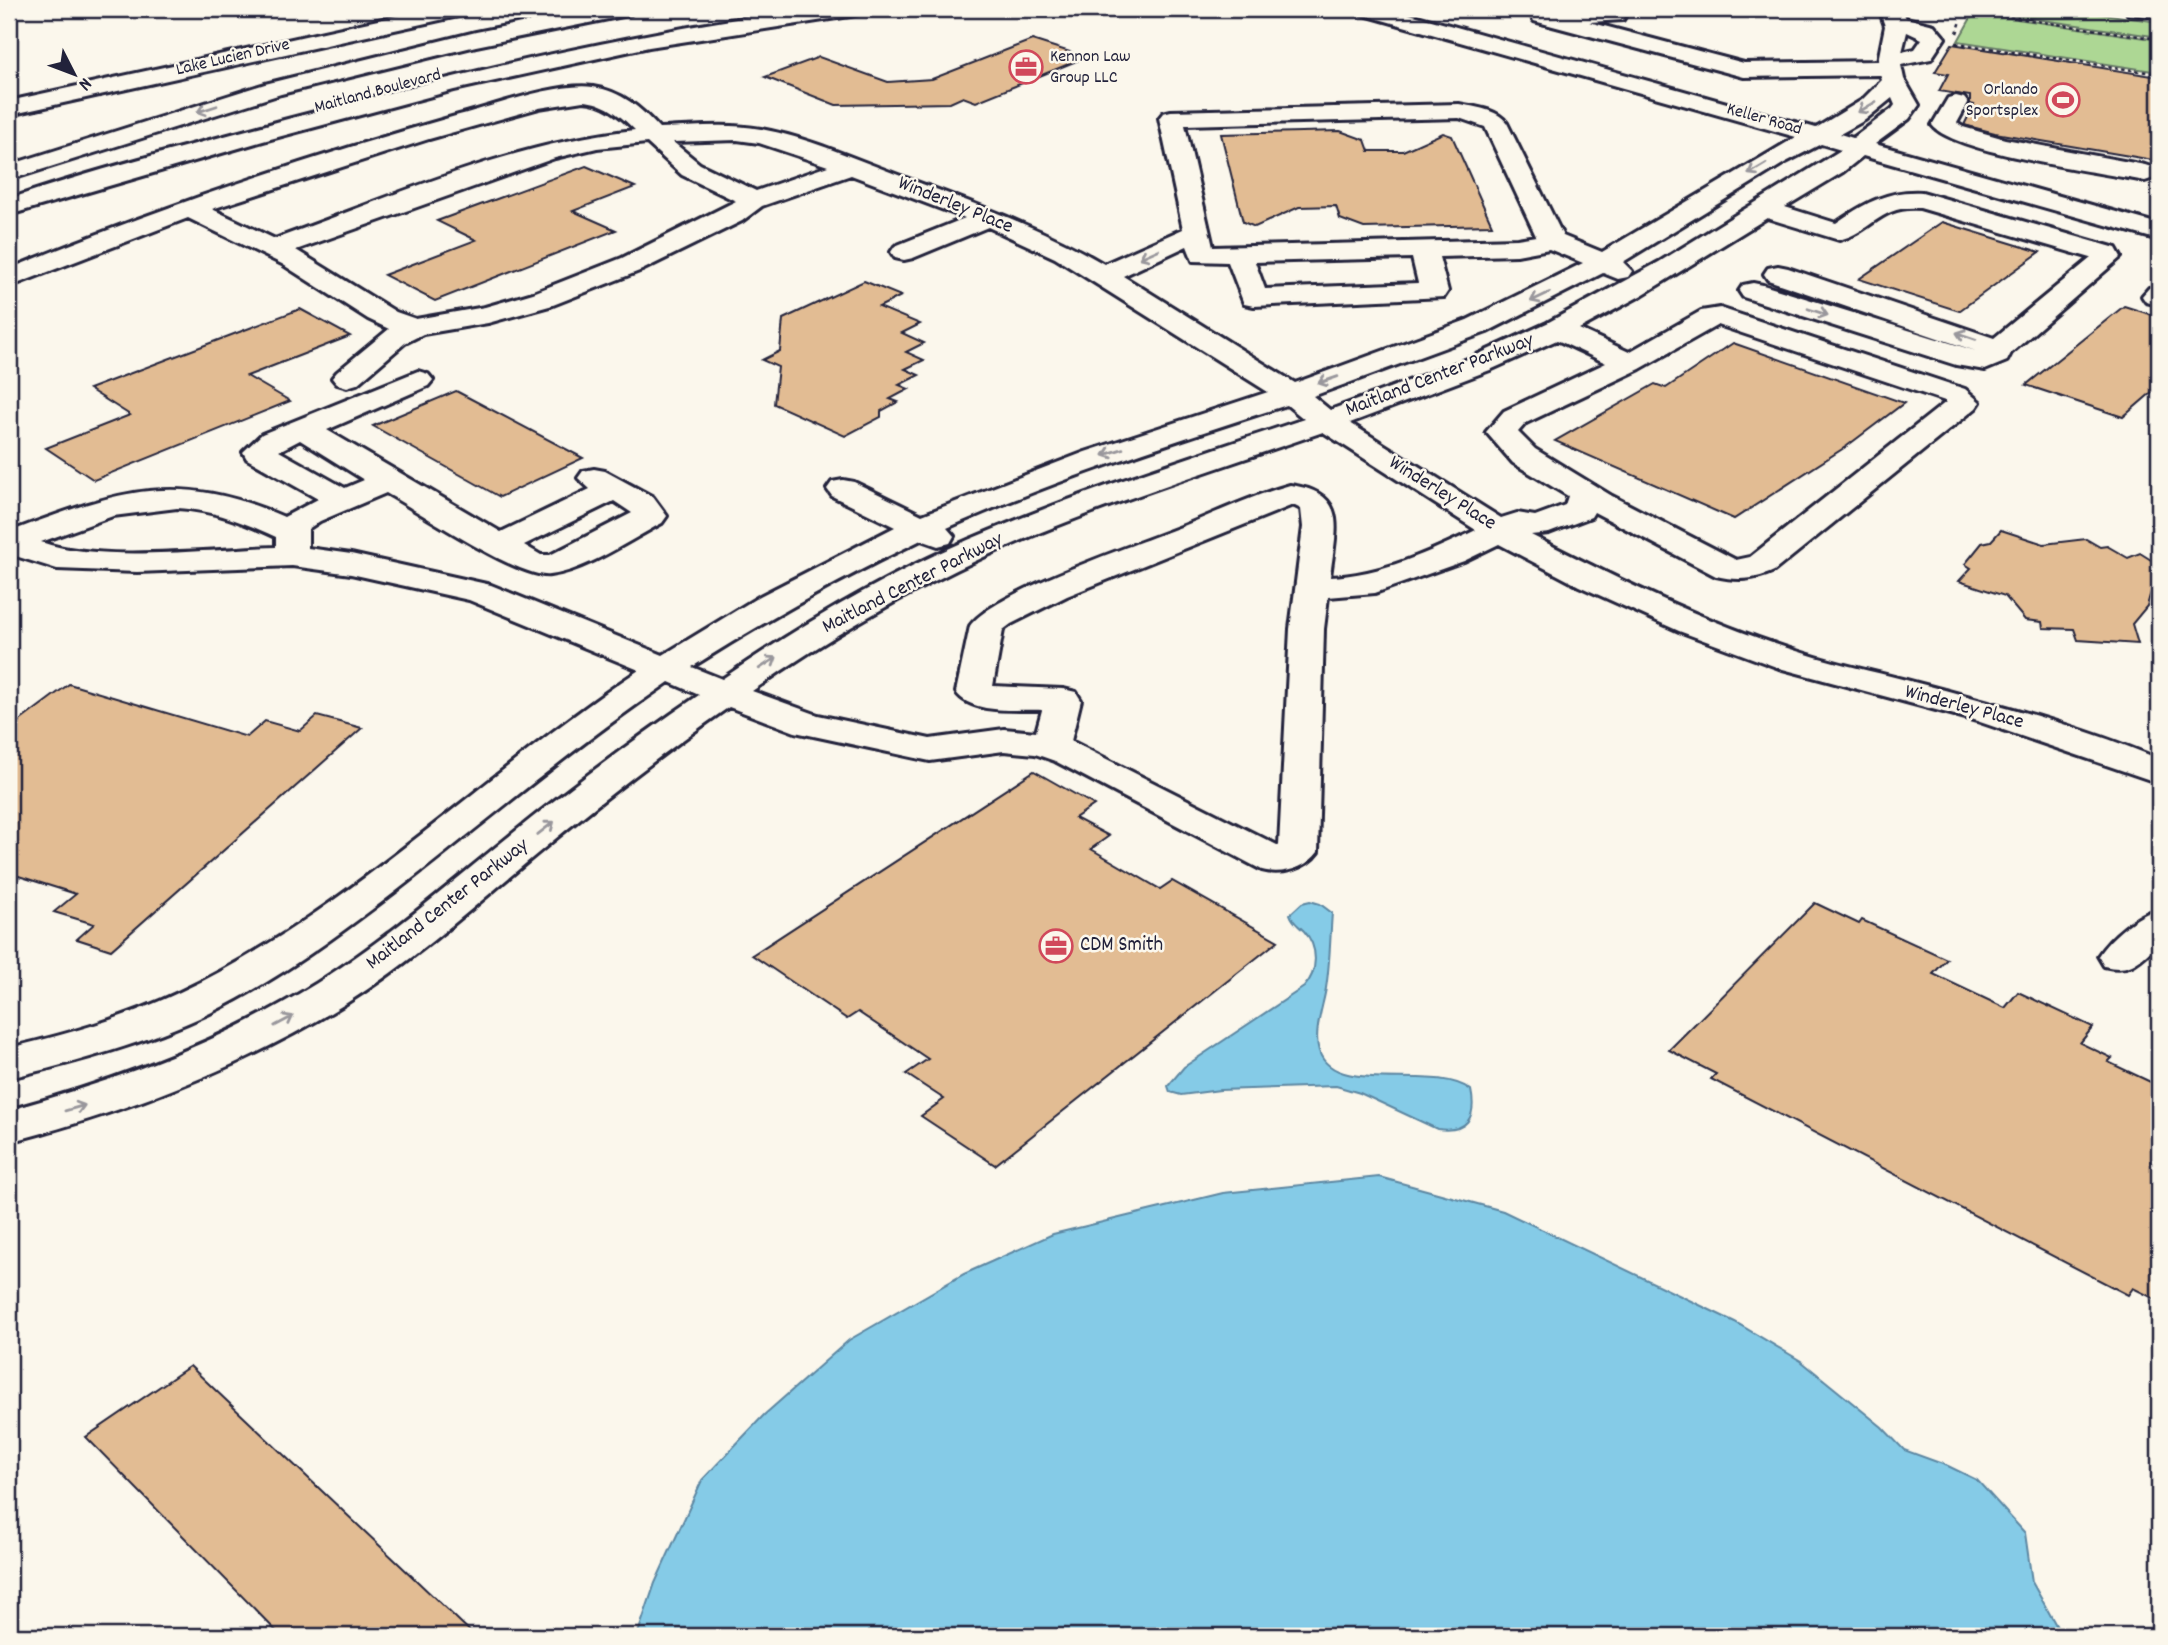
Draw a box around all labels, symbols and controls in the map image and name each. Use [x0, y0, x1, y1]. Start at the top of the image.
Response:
street label: Lake Lucien Drive [174, 33, 292, 83]
north arrow [38, 38, 108, 108]
place label: Kennon Law Group LLC [1050, 45, 1131, 91]
office icon: Kennon Law Group LLC [1007, 48, 1045, 86]
street label: Maitland Boulevard [312, 63, 444, 121]
text: N [71, 71, 97, 96]
place label: Orlando Sportsplex [1966, 78, 2038, 124]
sports icon: Orlando Sportsplex [2044, 81, 2082, 119]
street label: Keller Road [1723, 97, 1805, 143]
one-way arrow [1857, 100, 1877, 114]
one-way arrow [197, 104, 219, 116]
one-way arrow [1748, 162, 1768, 176]
street label: Winderley Place [893, 169, 1017, 243]
one-way arrow [1139, 248, 1161, 261]
one-way arrow [1530, 290, 1551, 304]
one-way arrow [1807, 307, 1829, 319]
street label: Maitland Center Parkway [1341, 326, 1539, 426]
one-way arrow [1955, 329, 1977, 342]
one-way arrow [1318, 375, 1340, 387]
one-way arrow [1102, 447, 1124, 459]
street label: Winderley Place [1382, 449, 1502, 539]
street label: Maitland Center Parkway [817, 525, 1009, 643]
one-way arrow [757, 656, 777, 670]
street label: Winderley Place [1901, 678, 2027, 738]
one-way arrow [536, 820, 554, 835]
street label: Maitland Center Parkway [360, 831, 536, 978]
office icon: CDM Smith [1037, 927, 1075, 965]
place label: CDM Smith [1080, 931, 1163, 961]
one-way arrow [273, 1014, 294, 1027]
one-way arrow [63, 1101, 85, 1114]

